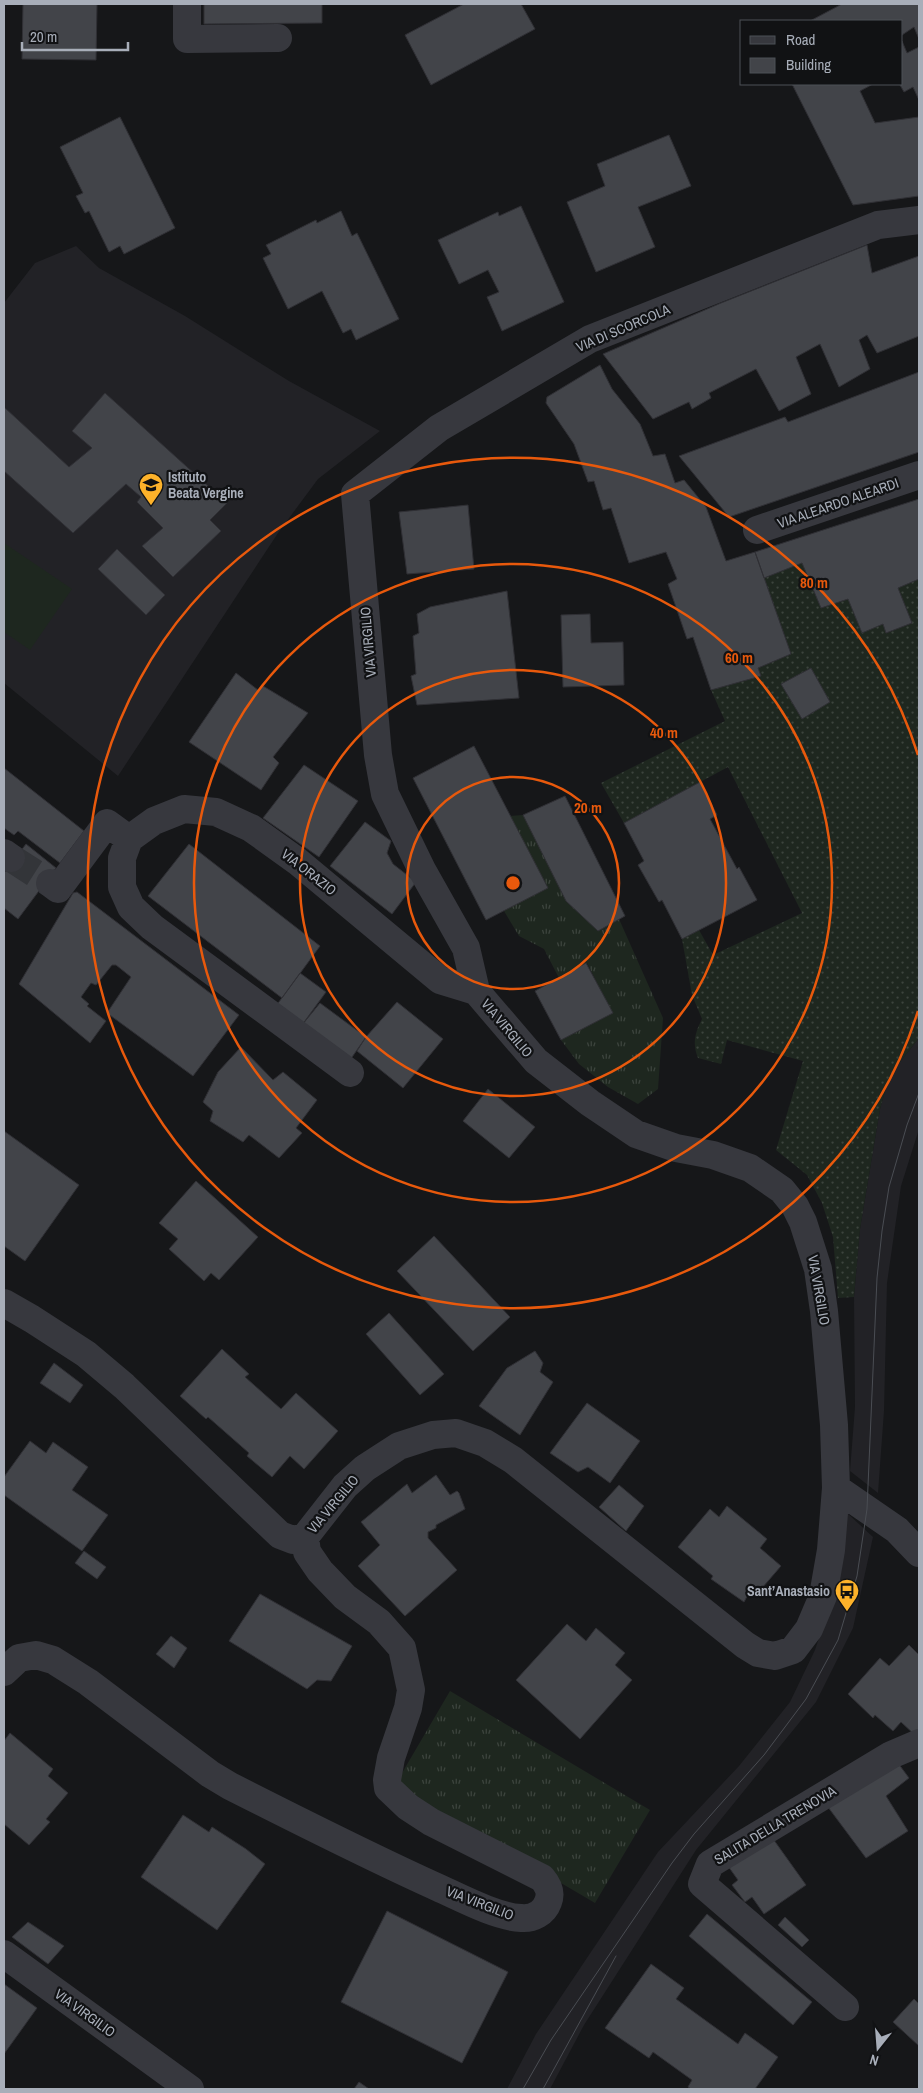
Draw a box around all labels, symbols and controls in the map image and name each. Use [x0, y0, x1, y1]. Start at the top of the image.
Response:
scale bar [22, 20, 129, 52]
legend [740, 20, 903, 85]
text: 20 m [30, 26, 57, 47]
text: Road [786, 29, 815, 50]
text: Building [786, 54, 831, 75]
street label: VIA DI SCORCOLA [573, 300, 673, 356]
place label: Istituto Beata Vergine [168, 468, 244, 502]
school or university icon: Istituto Beata Vergine [138, 472, 164, 506]
street label: VIA ALEARDO ALEARDI [775, 474, 901, 532]
text: 80 m [800, 572, 828, 593]
street label: VIA VIRGILIO [356, 606, 380, 678]
text: 60 m [725, 647, 753, 668]
text: 40 m [650, 722, 678, 743]
text: 20 m [574, 797, 602, 818]
street label: VIA ORAZIO [278, 845, 340, 899]
centre of rings [504, 874, 522, 892]
street label: VIA VIRGILIO [477, 995, 537, 1061]
street label: VIA VIRGILIO [804, 1254, 834, 1327]
street label: VIA VIRGILIO [303, 1471, 363, 1537]
bus stop icon: Sant’Anastasio [834, 1578, 860, 1612]
place label: Sant’Anastasio [747, 1582, 830, 1600]
street label: SALITA DELLA TRENOVIA [711, 1781, 839, 1868]
street label: VIA VIRGILIO [444, 1882, 516, 1924]
street label: VIA VIRGILIO [51, 1985, 119, 2041]
north arrow [853, 2023, 903, 2073]
text: N [868, 2051, 881, 2070]

